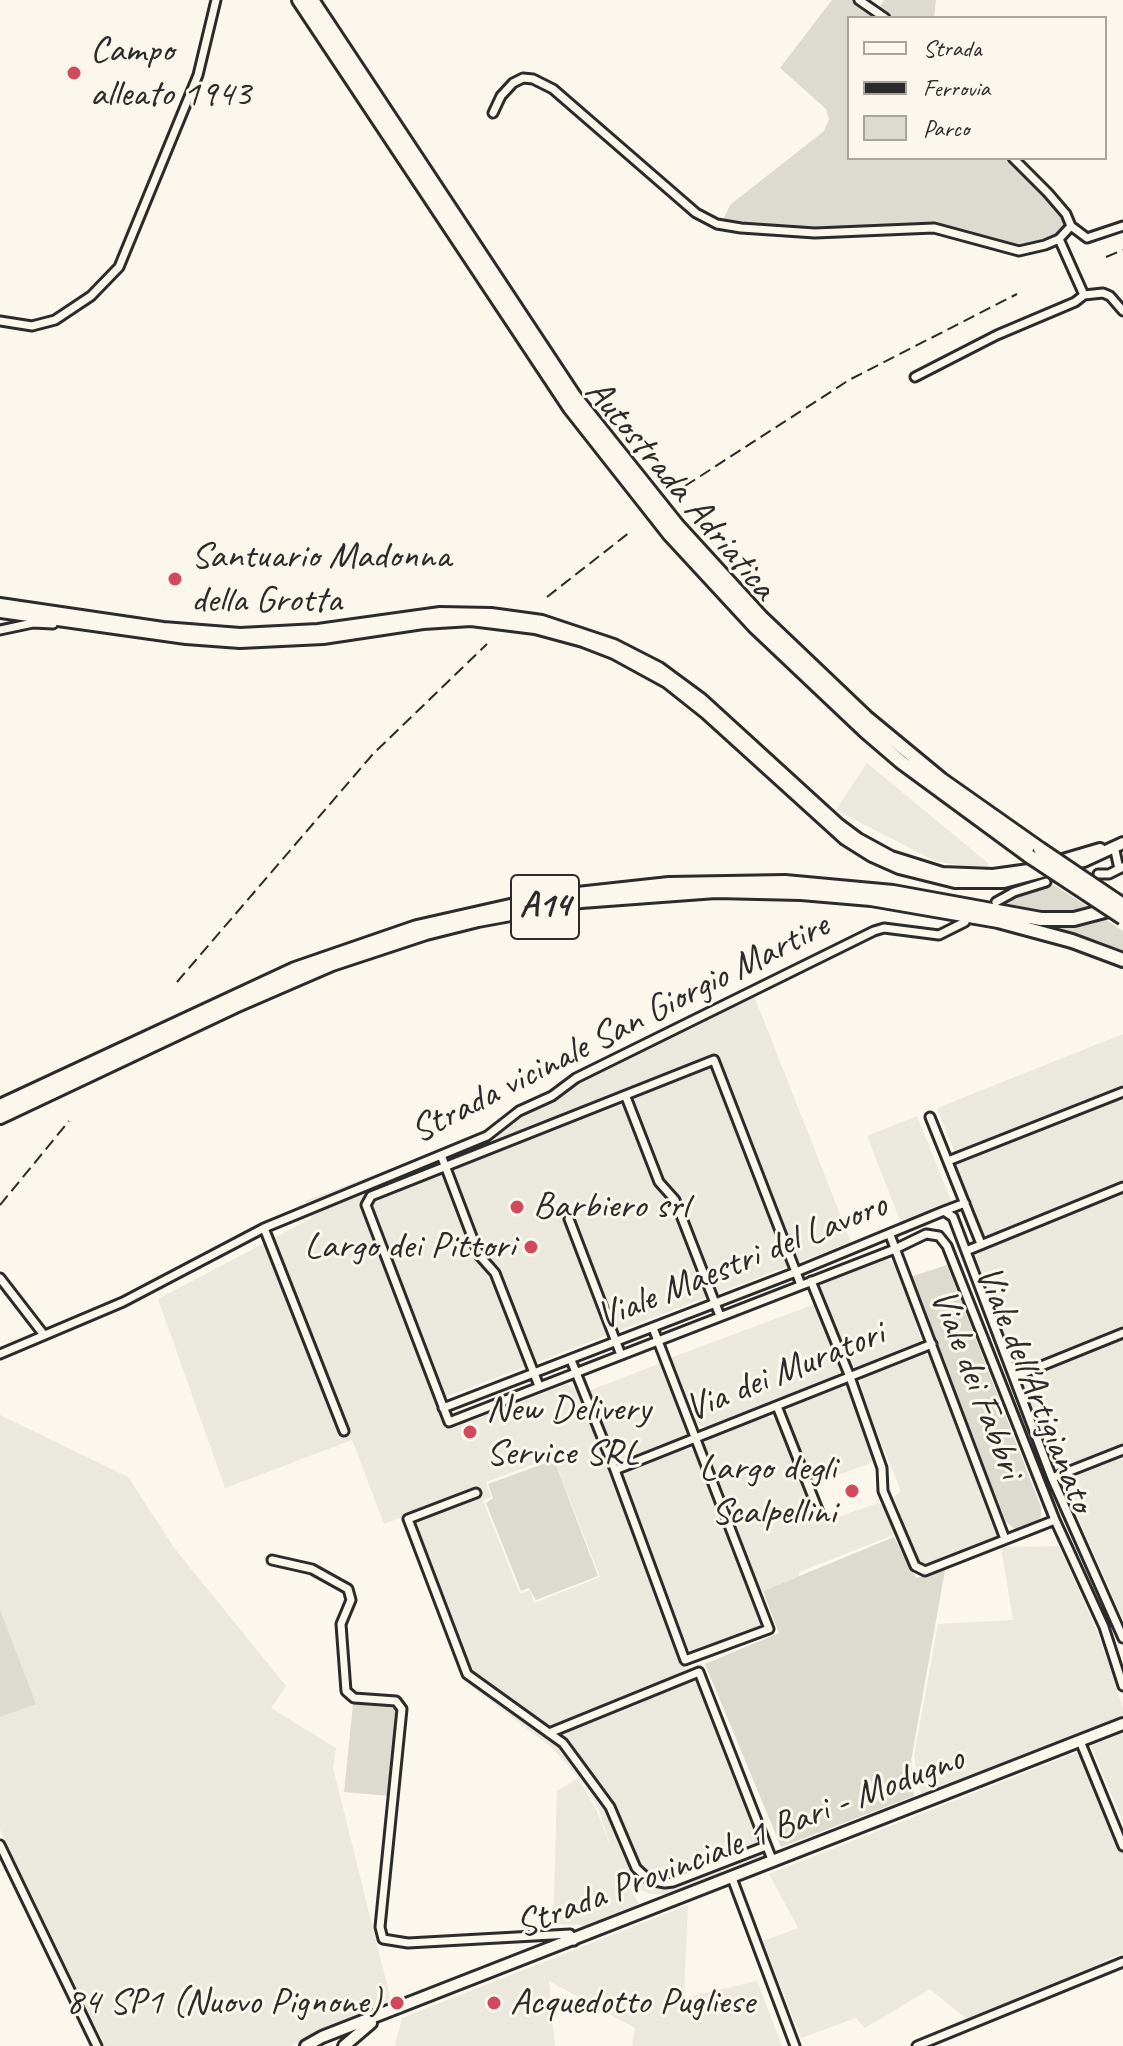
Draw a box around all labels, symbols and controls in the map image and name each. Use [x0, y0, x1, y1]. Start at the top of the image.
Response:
legend [847, 16, 1107, 160]
place label: Campo alleato 1943 [90, 28, 251, 118]
text: Strada [923, 33, 981, 63]
marker: Campo alleato 1943 [65, 64, 83, 82]
text: Ferrovia [923, 73, 990, 103]
text: Parco [923, 113, 969, 143]
street label: Autostrada Adriatica [574, 370, 786, 610]
place label: Santuario Madonna della Grotta [191, 534, 451, 624]
marker: Santuario Madonna della Grotta [166, 570, 184, 588]
road number: A14 [511, 875, 579, 939]
street label: Strada vicinale San Giorgio Martire [403, 904, 837, 1154]
street label: Viale Maestri del Lavoro [590, 1183, 894, 1341]
place label: Barbiero srl [533, 1184, 688, 1230]
marker: Barbiero srl [508, 1198, 526, 1216]
place label: Largo dei Pittori [304, 1224, 515, 1270]
marker: Largo dei Pittori [522, 1238, 540, 1256]
street label: Viale dell'Artigianato [964, 1259, 1104, 1519]
street label: Viale dei Fabbri [919, 1283, 1033, 1485]
street label: Via dei Muratori [679, 1311, 891, 1433]
place label: New Delivery Service SRL [486, 1387, 651, 1476]
marker: New Delivery Service SRL [461, 1423, 479, 1441]
place label: Largo degli Scalpellini [699, 1446, 836, 1536]
marker: Largo degli Scalpellini [843, 1482, 861, 1500]
street label: Strada Provinciale 1 Bari - Modugno [510, 1736, 970, 1950]
place label: 84 SP1 (Nuovo Pignone) [66, 1980, 381, 2026]
place label: Acquedotto Pugliese [510, 1980, 755, 2026]
marker: 84 SP1 (Nuovo Pignone) [388, 1994, 406, 2012]
marker: Acquedotto Pugliese [485, 1994, 503, 2012]

